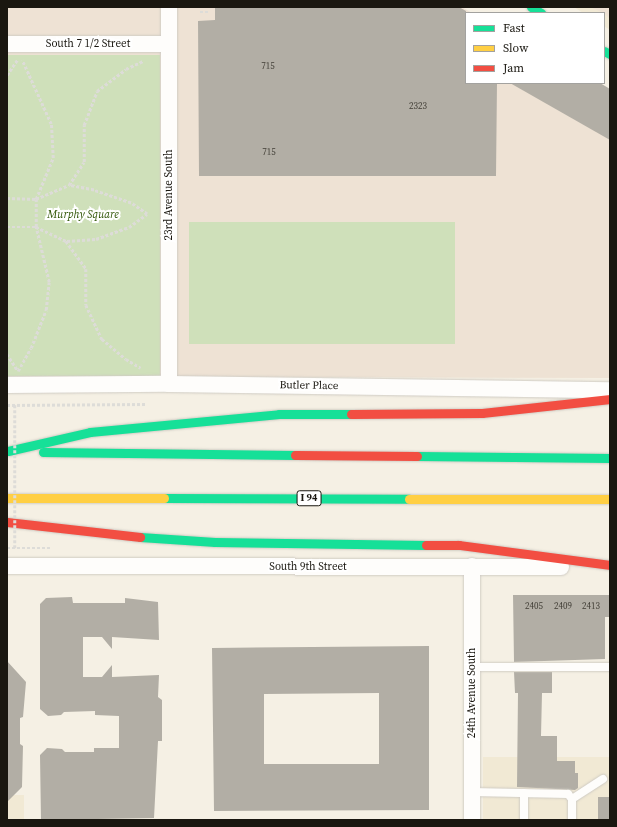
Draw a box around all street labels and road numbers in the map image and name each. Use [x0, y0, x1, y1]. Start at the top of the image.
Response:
street label: South 7 1/2 Street [46, 37, 130, 51]
street label: 23rd Avenue South [162, 149, 176, 241]
street label: Butler Place [279, 379, 339, 393]
road number: I 94 [296, 490, 322, 506]
street label: South 9th Street [269, 560, 347, 574]
street label: 24th Avenue South [465, 648, 479, 738]

